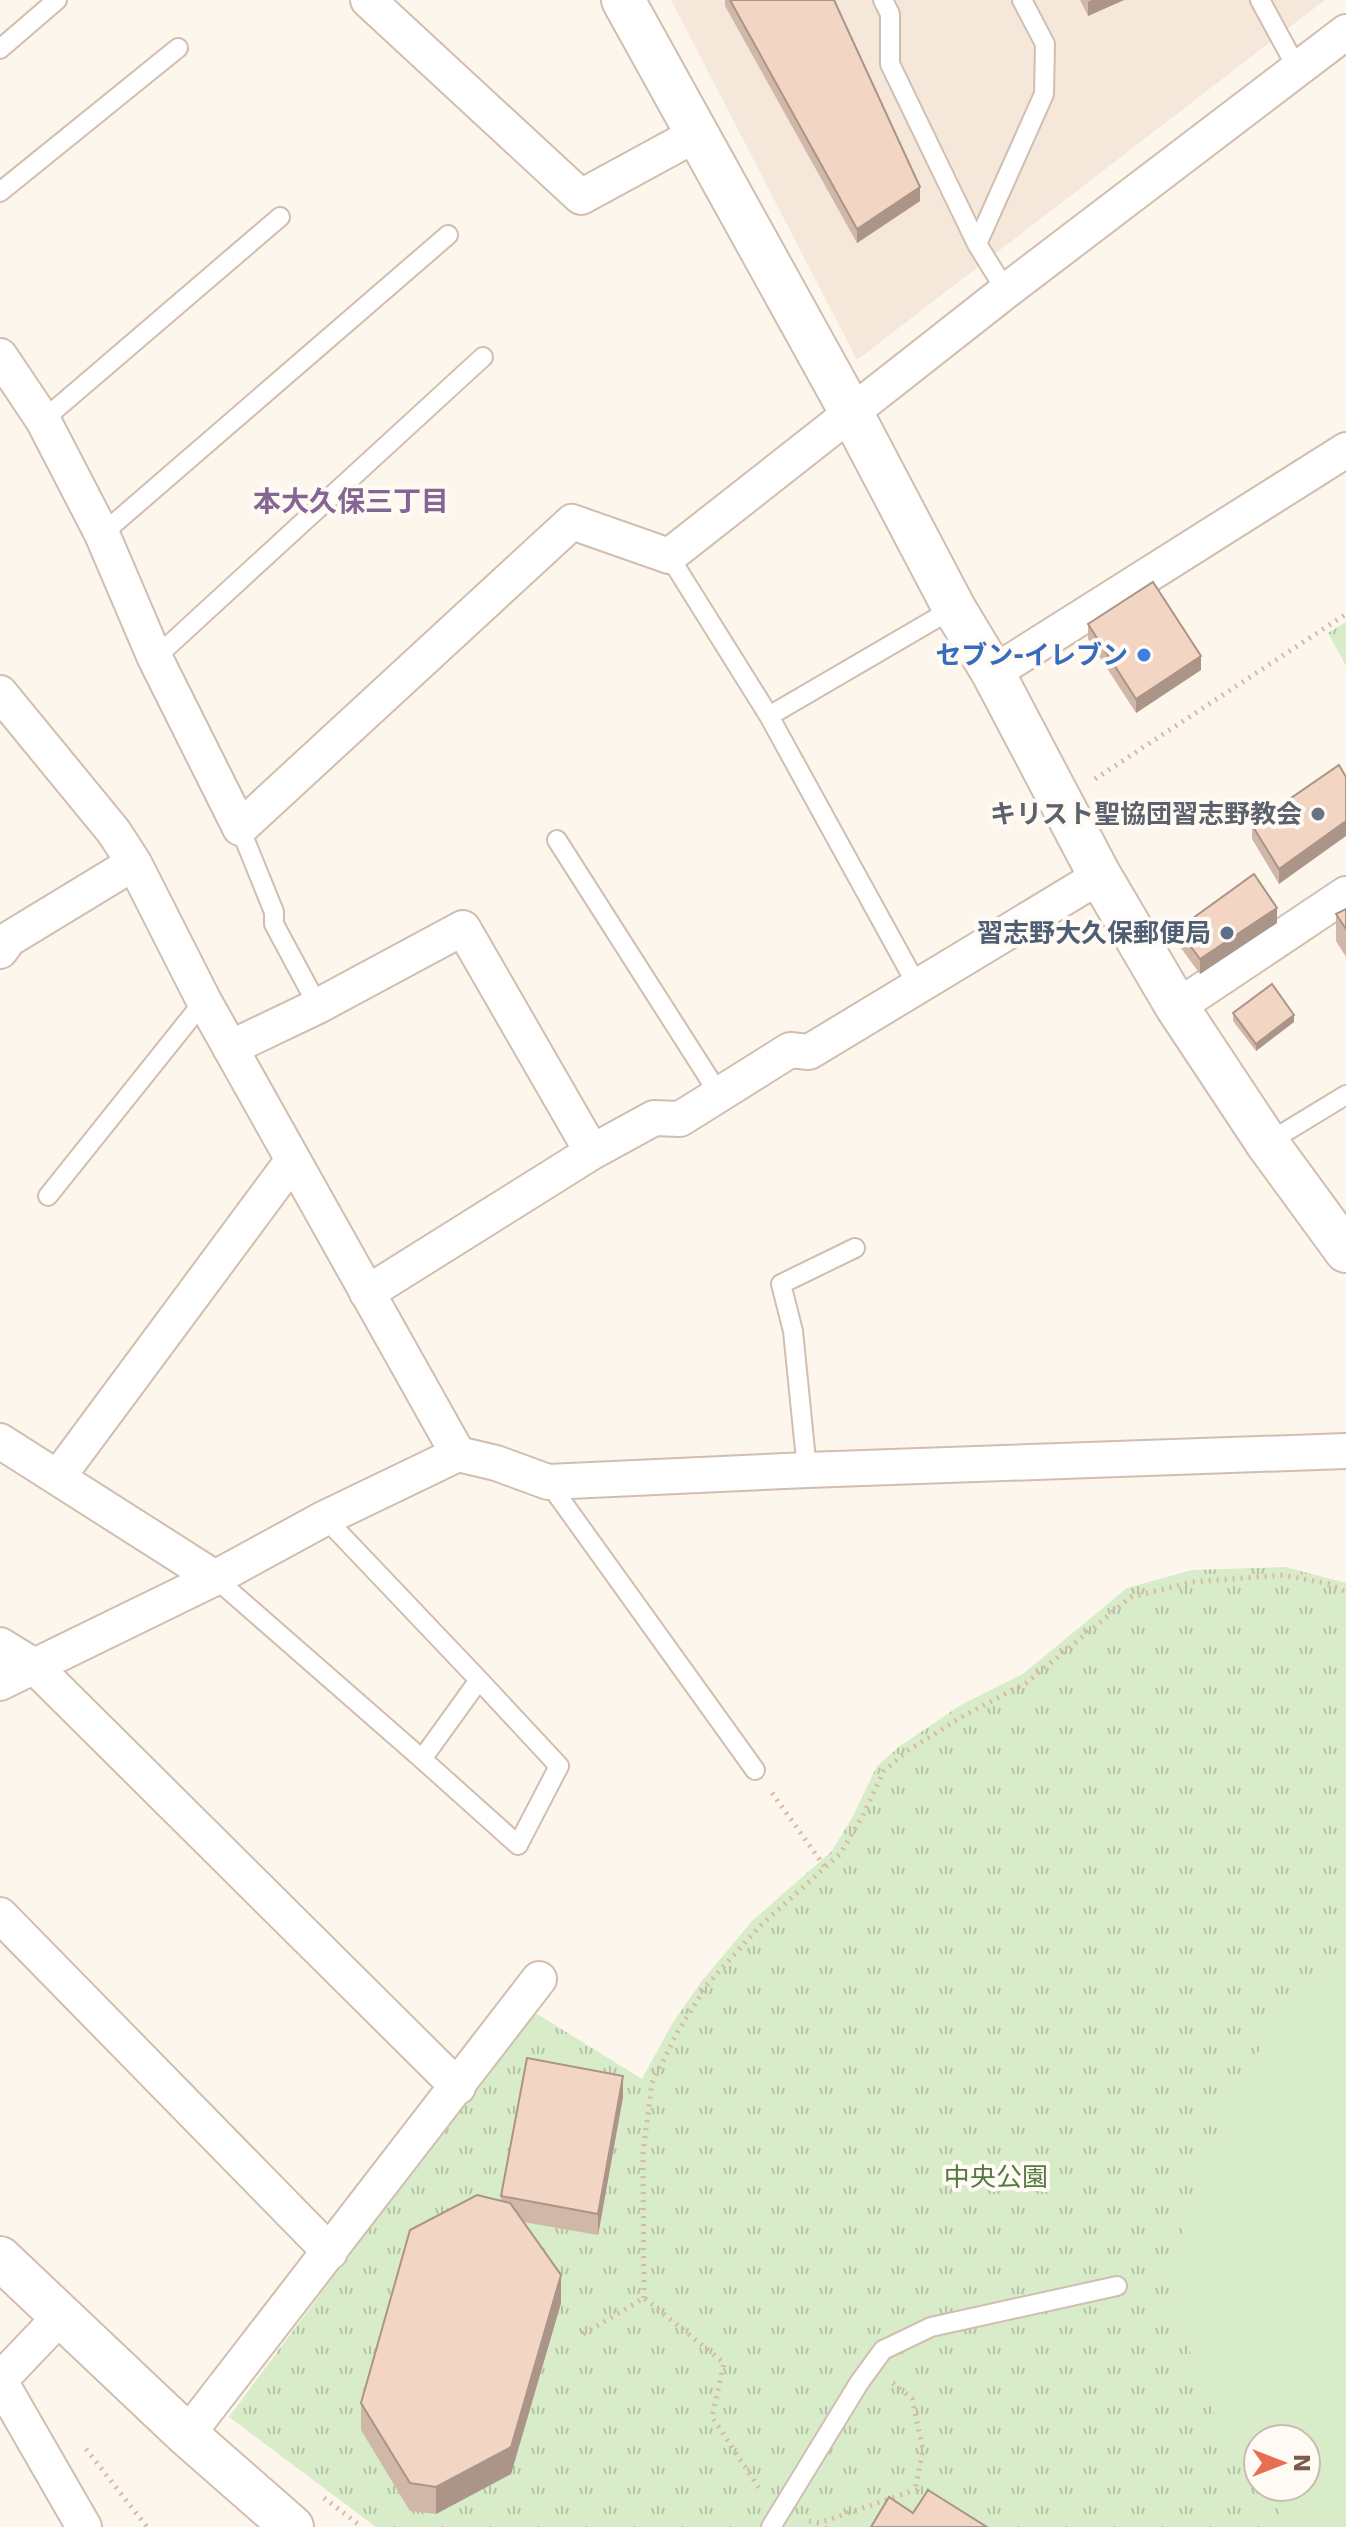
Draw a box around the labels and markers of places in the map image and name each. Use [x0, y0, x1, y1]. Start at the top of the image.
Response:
place label: セブン-イレブン [935, 640, 1128, 670]
marker: セブン-イレブン [1135, 646, 1153, 664]
place label: キリスト聖協団習志野教会 [990, 799, 1302, 829]
marker: キリスト聖協団習志野教会 [1309, 805, 1327, 823]
place label: 習志野大久保郵便局 [977, 918, 1211, 948]
marker: 習志野大久保郵便局 [1218, 924, 1236, 942]

